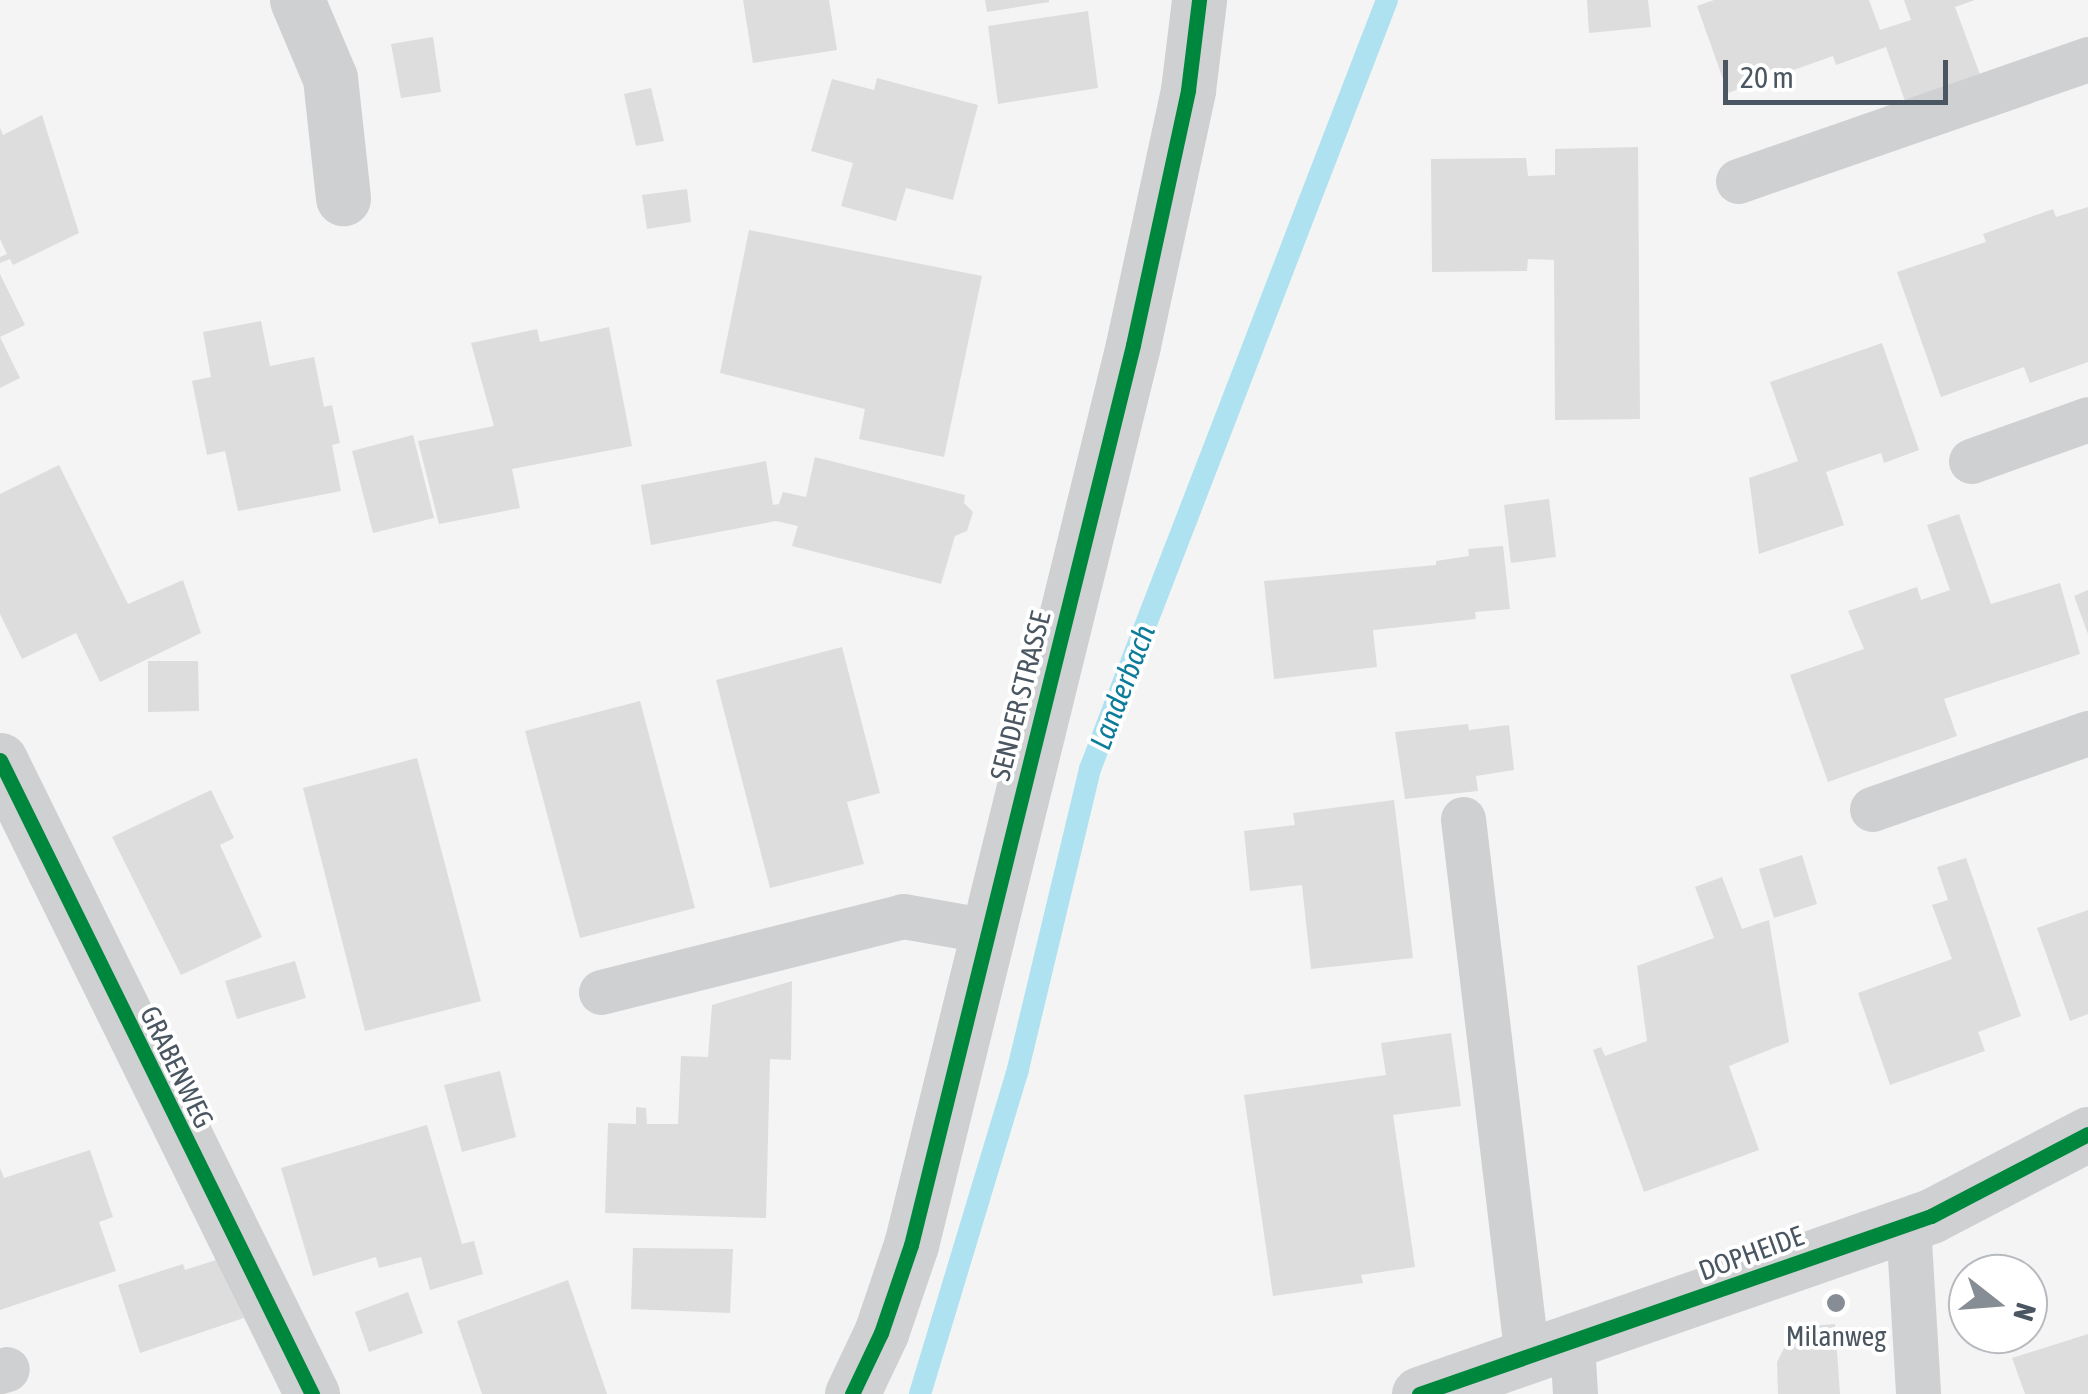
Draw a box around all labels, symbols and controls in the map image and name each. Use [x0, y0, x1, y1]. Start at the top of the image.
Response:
scale bar [1728, 40, 1953, 102]
text: 20 m [1740, 60, 1794, 94]
street label: SENDER STRASSE [983, 608, 1057, 784]
water label: Landerbach [1082, 620, 1162, 754]
street label: GRABENWEG [133, 1001, 221, 1133]
street label: DOPHEIDE [1694, 1219, 1808, 1287]
north arrow [1948, 1254, 2048, 1354]
marker: Milanweg [1825, 1292, 1847, 1314]
text: N [2007, 1300, 2042, 1325]
place label: Milanweg [1786, 1319, 1886, 1353]

